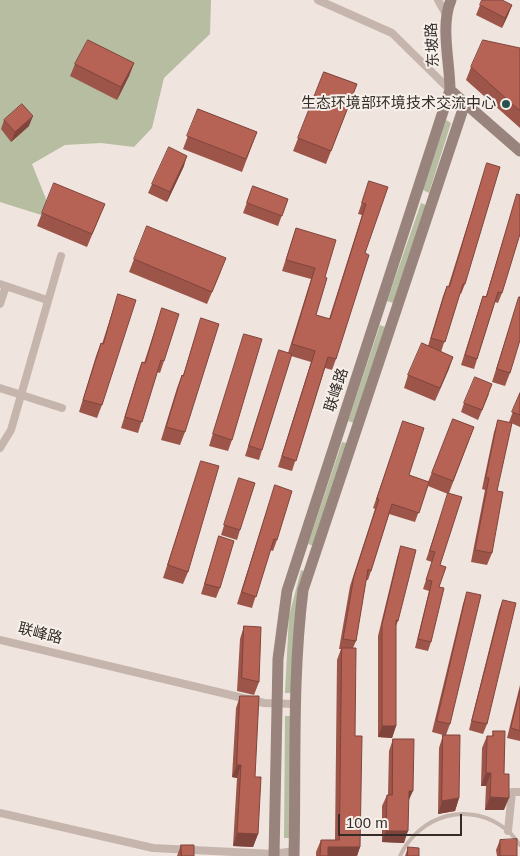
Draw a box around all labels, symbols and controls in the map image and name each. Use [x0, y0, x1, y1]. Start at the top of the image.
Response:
street label: 东坡路 [423, 22, 443, 68]
place label: 生态环境部环境技术交流中心 [301, 95, 496, 113]
marker: 生态环境部环境技术交流中心 [500, 98, 512, 110]
street label: 联峰路 [321, 366, 353, 414]
street label: 联峰路 [16, 620, 64, 648]
scale bar [340, 804, 464, 836]
text: 100 m [346, 814, 388, 831]

